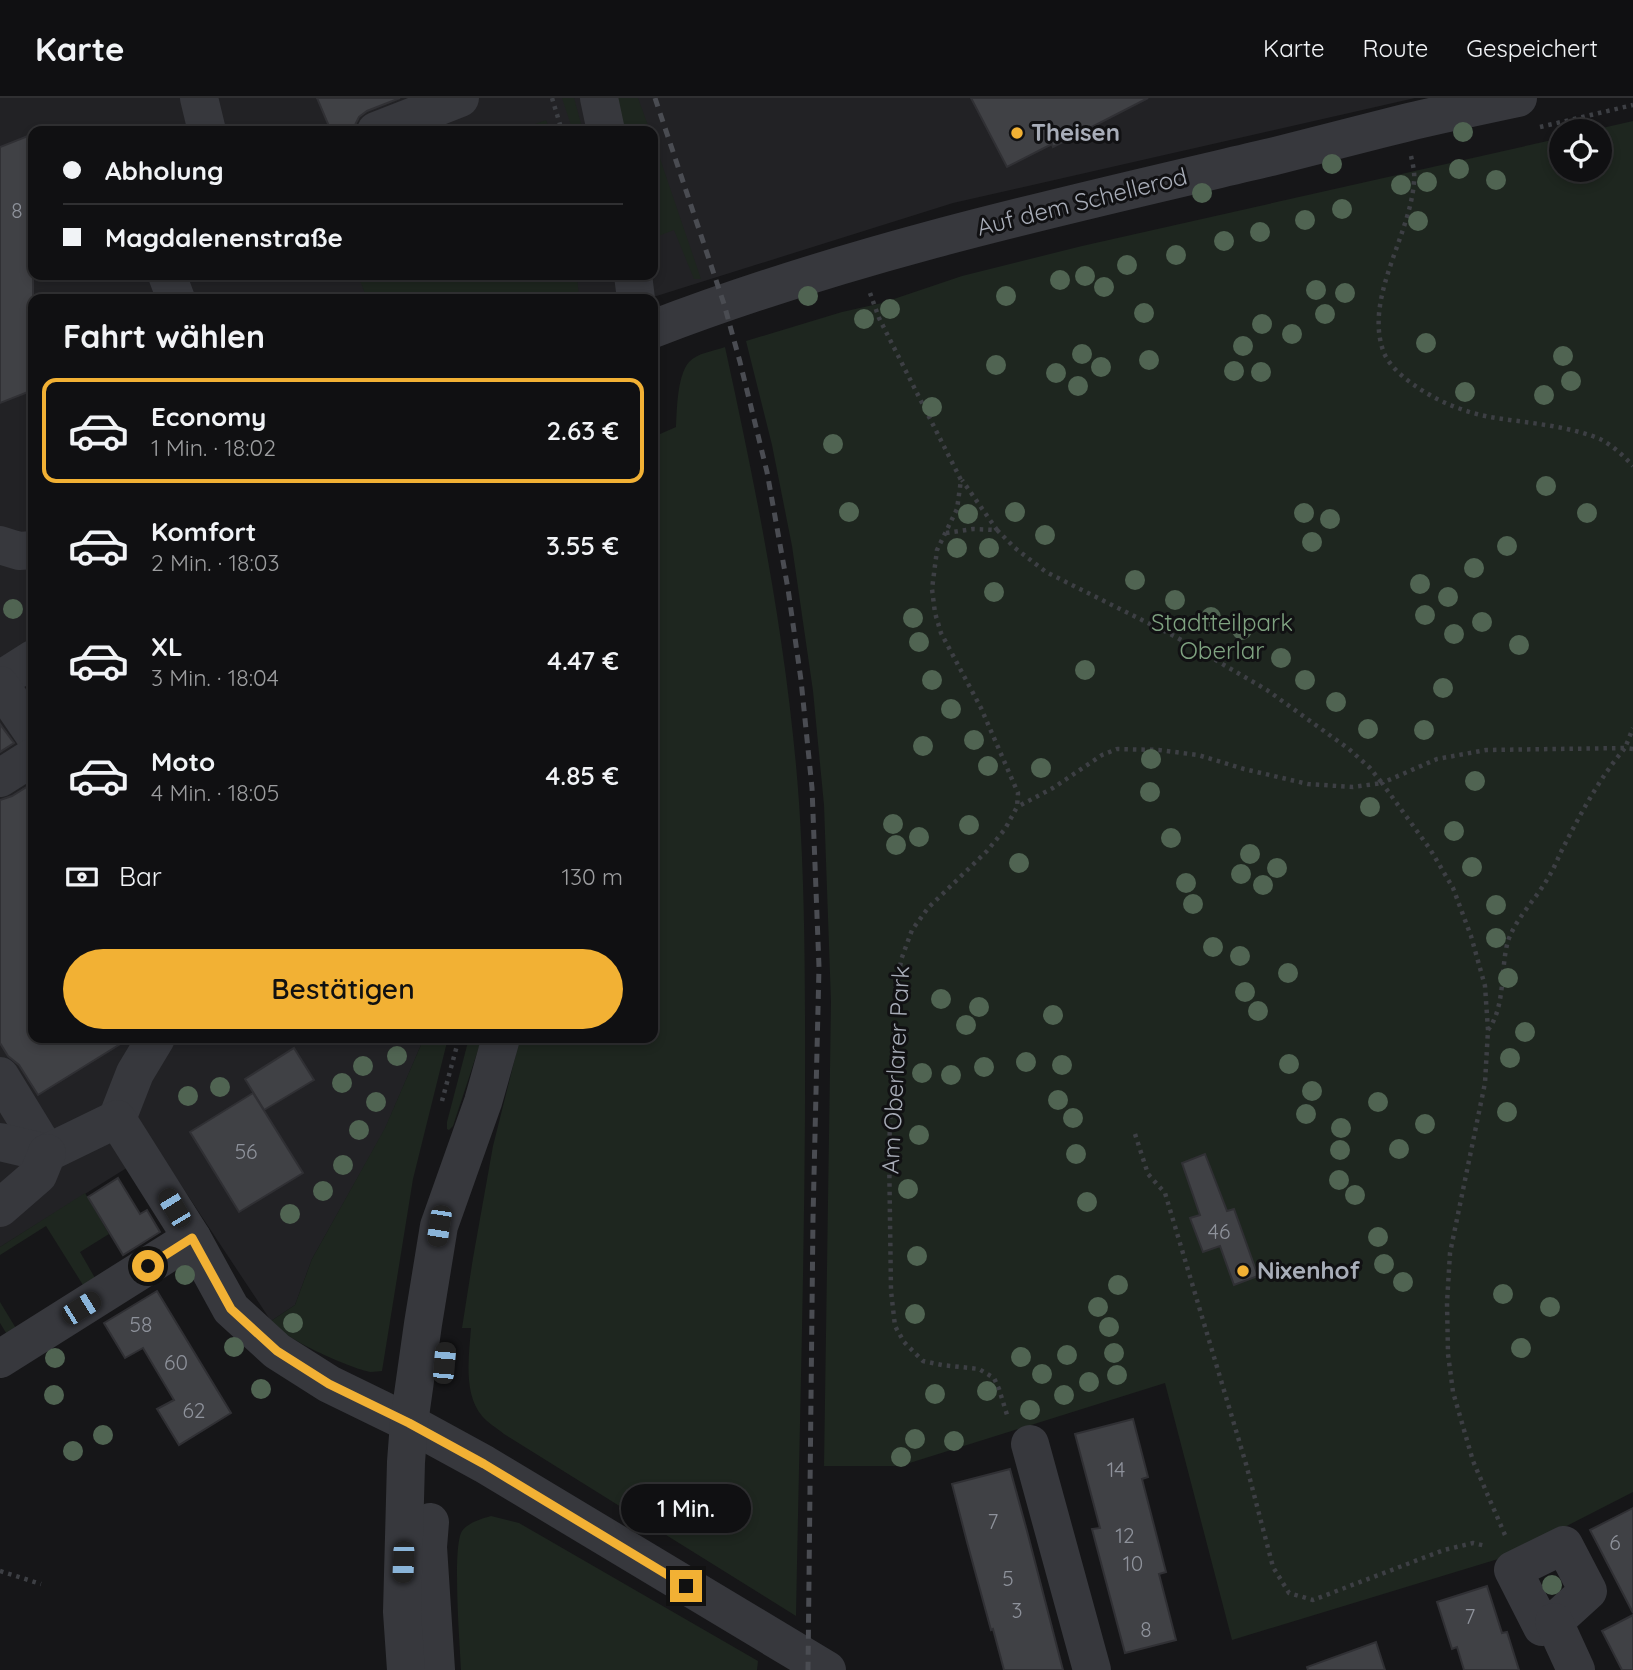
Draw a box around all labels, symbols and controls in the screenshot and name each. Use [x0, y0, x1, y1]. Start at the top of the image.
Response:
text: Karte [35, 28, 124, 69]
text: Karte [1263, 33, 1325, 63]
text: Route [1363, 33, 1428, 63]
text: Gespeichert [1466, 33, 1598, 63]
place label: Theisen [1031, 117, 1120, 147]
map controls [1549, 119, 1612, 182]
button: locate [1549, 119, 1612, 182]
marker: Theisen [1009, 125, 1025, 141]
text: Abholung [105, 154, 224, 187]
street label: Auf dem Schellerod [973, 160, 1190, 242]
house number: 8 [11, 197, 23, 223]
text: Magdalenenstraße [105, 221, 343, 254]
text: Fahrt wählen [63, 316, 265, 356]
icon: car [67, 399, 130, 462]
text: Economy [151, 400, 266, 433]
text: 2.63 € [546, 414, 619, 447]
text: 1 Min. · 18:02 [151, 433, 276, 462]
icon: car [67, 514, 130, 577]
text: Komfort [151, 515, 256, 548]
text: 3.55 € [546, 529, 619, 562]
text: 2 Min. · 18:03 [151, 548, 279, 577]
park label: Stadtteilpark Oberlar [1151, 607, 1293, 665]
icon: car [67, 629, 130, 692]
text: XL [151, 630, 183, 663]
text: 4.47 € [547, 644, 619, 677]
text: 3 Min. · 18:04 [151, 663, 279, 692]
icon: car [67, 744, 130, 807]
text: Moto [151, 745, 215, 778]
text: 4.85 € [546, 759, 619, 792]
text: 4 Min. · 18:05 [151, 778, 279, 807]
icon: cash [63, 858, 101, 896]
text: Bar [119, 860, 162, 893]
text: 130 m [561, 862, 623, 891]
button: Bestätigen [63, 949, 623, 1029]
street label: Am Oberlarer Park [875, 965, 915, 1175]
house number: 56 [235, 1138, 257, 1164]
car [155, 1185, 194, 1231]
car [426, 1204, 453, 1248]
house number: 46 [1208, 1218, 1230, 1244]
route start [132, 1250, 164, 1282]
place label: Nixenhof [1257, 1255, 1360, 1285]
marker: Nixenhof [1235, 1263, 1251, 1279]
car [58, 1288, 105, 1328]
house number: 58 [130, 1311, 152, 1337]
car [432, 1341, 457, 1385]
house number: 60 [164, 1349, 188, 1375]
house number: 62 [183, 1397, 205, 1423]
house number: 14 [1107, 1456, 1125, 1482]
callout: 1 Min. [621, 1484, 751, 1534]
text: 1 Min. [657, 1494, 715, 1523]
house number: 7 [988, 1508, 999, 1534]
house number: 12 [1115, 1522, 1135, 1548]
house number: 6 [1609, 1529, 1621, 1555]
car [392, 1541, 415, 1583]
house number: 10 [1123, 1550, 1143, 1576]
house number: 5 [1002, 1565, 1014, 1591]
route end [670, 1570, 702, 1602]
house number: 3 [1011, 1597, 1023, 1623]
house number: 7 [1465, 1603, 1476, 1629]
house number: 8 [1140, 1616, 1152, 1642]

